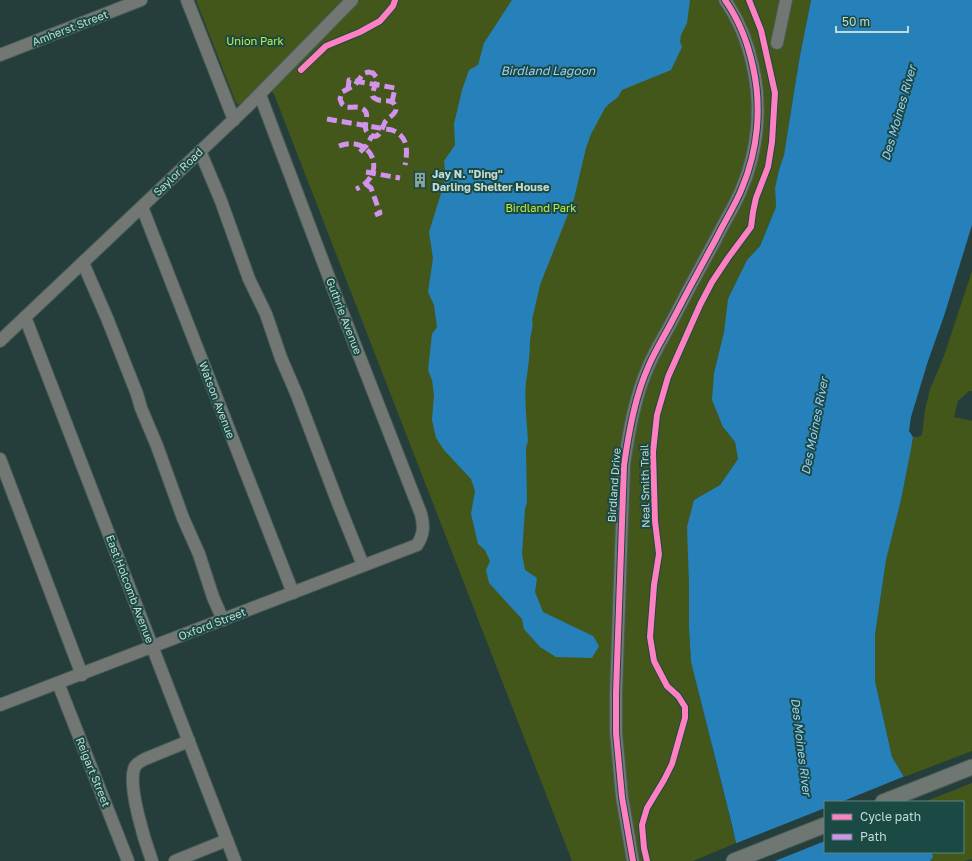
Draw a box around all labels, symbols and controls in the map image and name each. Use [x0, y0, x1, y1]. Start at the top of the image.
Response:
street label: Amherst Street [30, 7, 110, 48]
scale bar [836, 8, 908, 34]
text: 50 m [842, 14, 870, 29]
park label: Union Park [226, 34, 284, 47]
water label: Des Moines River [878, 61, 920, 162]
water label: Birdland Lagoon [501, 63, 596, 78]
street label: Saylor Road [150, 145, 205, 198]
place label: Jay N. "Ding" Darling Shelter House [432, 167, 550, 193]
building icon: Jay N. "Ding" Darling Shelter House [411, 171, 429, 189]
park label: Birdland Park [505, 201, 577, 214]
street label: Guthrie Avenue [324, 276, 365, 356]
street label: Watson Avenue [197, 359, 238, 440]
water label: Des Moines River [798, 374, 832, 476]
street label: Neal Smith Trail [637, 444, 652, 528]
street label: Birdland Drive [604, 447, 623, 523]
street label: East Holcomb Avenue [104, 533, 157, 645]
street label: Oxford Street [176, 605, 247, 642]
water label: Des Moines River [788, 697, 815, 799]
street label: Reigart Street [74, 735, 113, 809]
legend [824, 801, 964, 853]
text: Cycle path [860, 809, 921, 824]
text: Path [860, 829, 887, 844]

